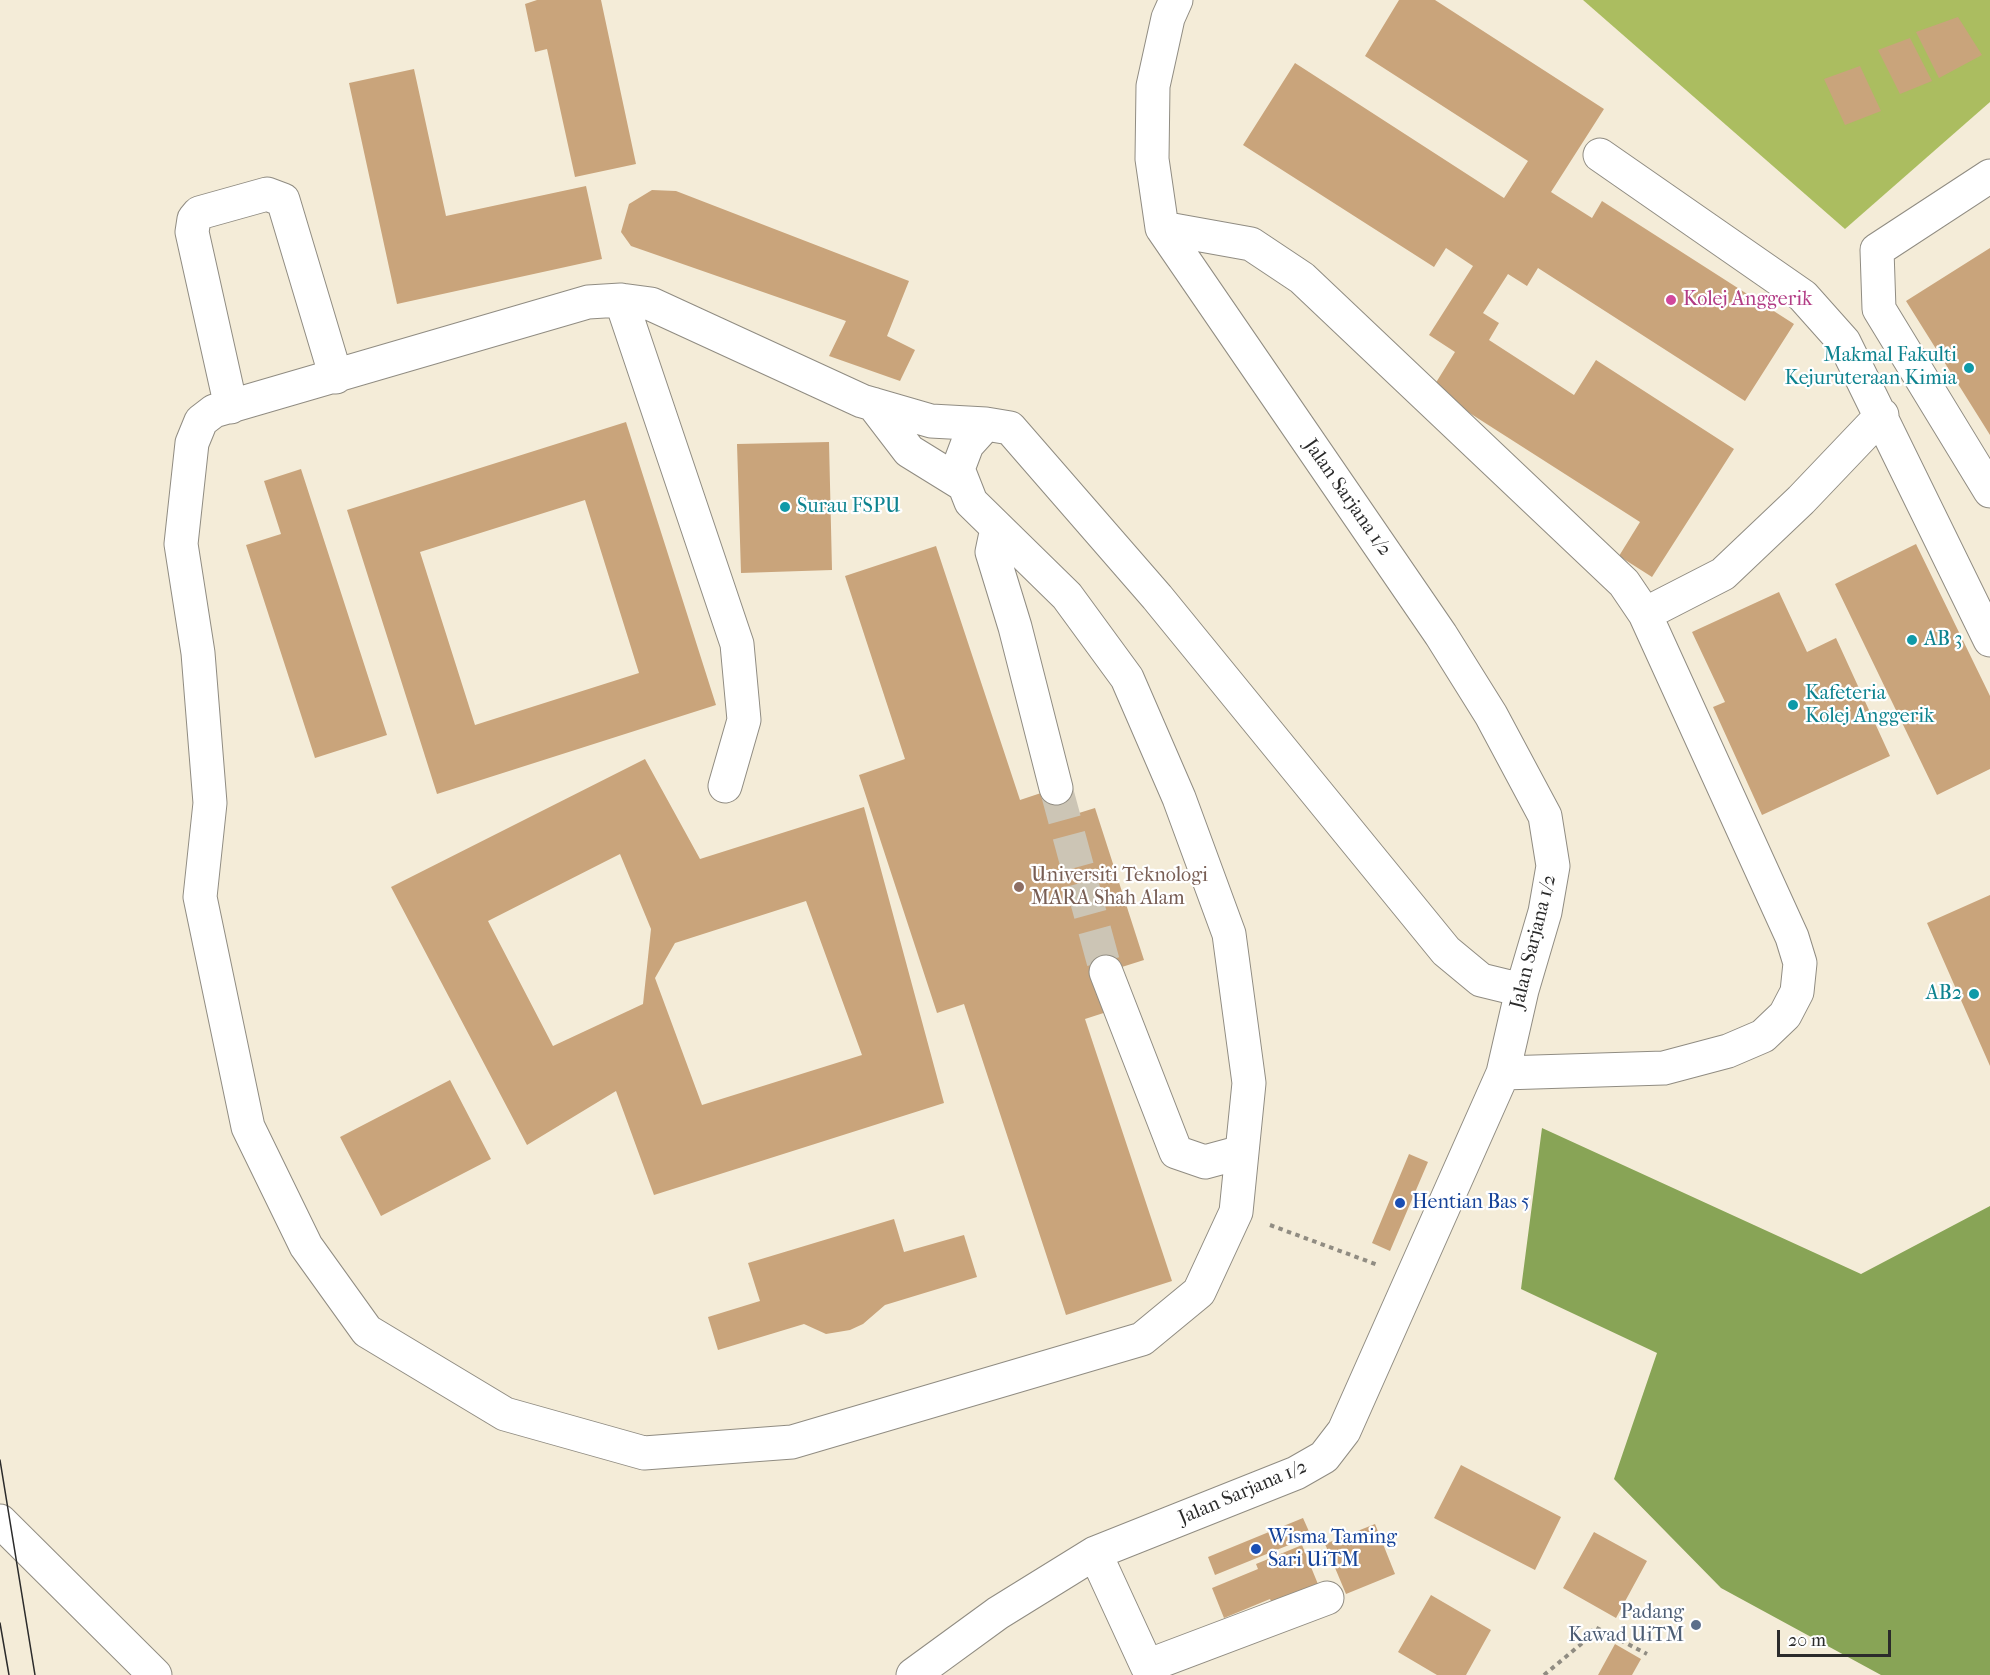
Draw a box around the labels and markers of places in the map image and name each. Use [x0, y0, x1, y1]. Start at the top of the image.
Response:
place label: Kolej Anggerik [1683, 288, 1812, 312]
marker: Kolej Anggerik [1664, 293, 1678, 307]
place label: Makmal Fakulti Kejuruteraan Kimia [1784, 344, 1957, 391]
marker: Makmal Fakulti Kejuruteraan Kimia [1962, 361, 1976, 375]
place label: Surau FSPU [797, 495, 901, 519]
marker: Surau FSPU [778, 500, 792, 514]
place label: AB 3 [1924, 628, 1962, 652]
marker: AB 3 [1905, 633, 1919, 647]
place label: Kafeteria Kolej Anggerik [1805, 682, 1934, 729]
marker: Kafeteria Kolej Anggerik [1786, 698, 1800, 712]
place label: Universiti Teknologi MARA Shah Alam [1031, 864, 1208, 911]
marker: Universiti Teknologi MARA Shah Alam [1012, 880, 1026, 894]
place label: AB2 [1926, 982, 1962, 1006]
marker: AB2 [1967, 987, 1981, 1001]
place label: Hentian Bas 5 [1412, 1191, 1530, 1215]
marker: Hentian Bas 5 [1393, 1196, 1407, 1210]
place label: Wisma Taming Sari UiTM [1268, 1526, 1397, 1573]
marker: Wisma Taming Sari UiTM [1249, 1542, 1263, 1556]
place label: Padang Kawad UiTM [1568, 1601, 1684, 1648]
marker: Padang Kawad UiTM [1689, 1618, 1703, 1632]

